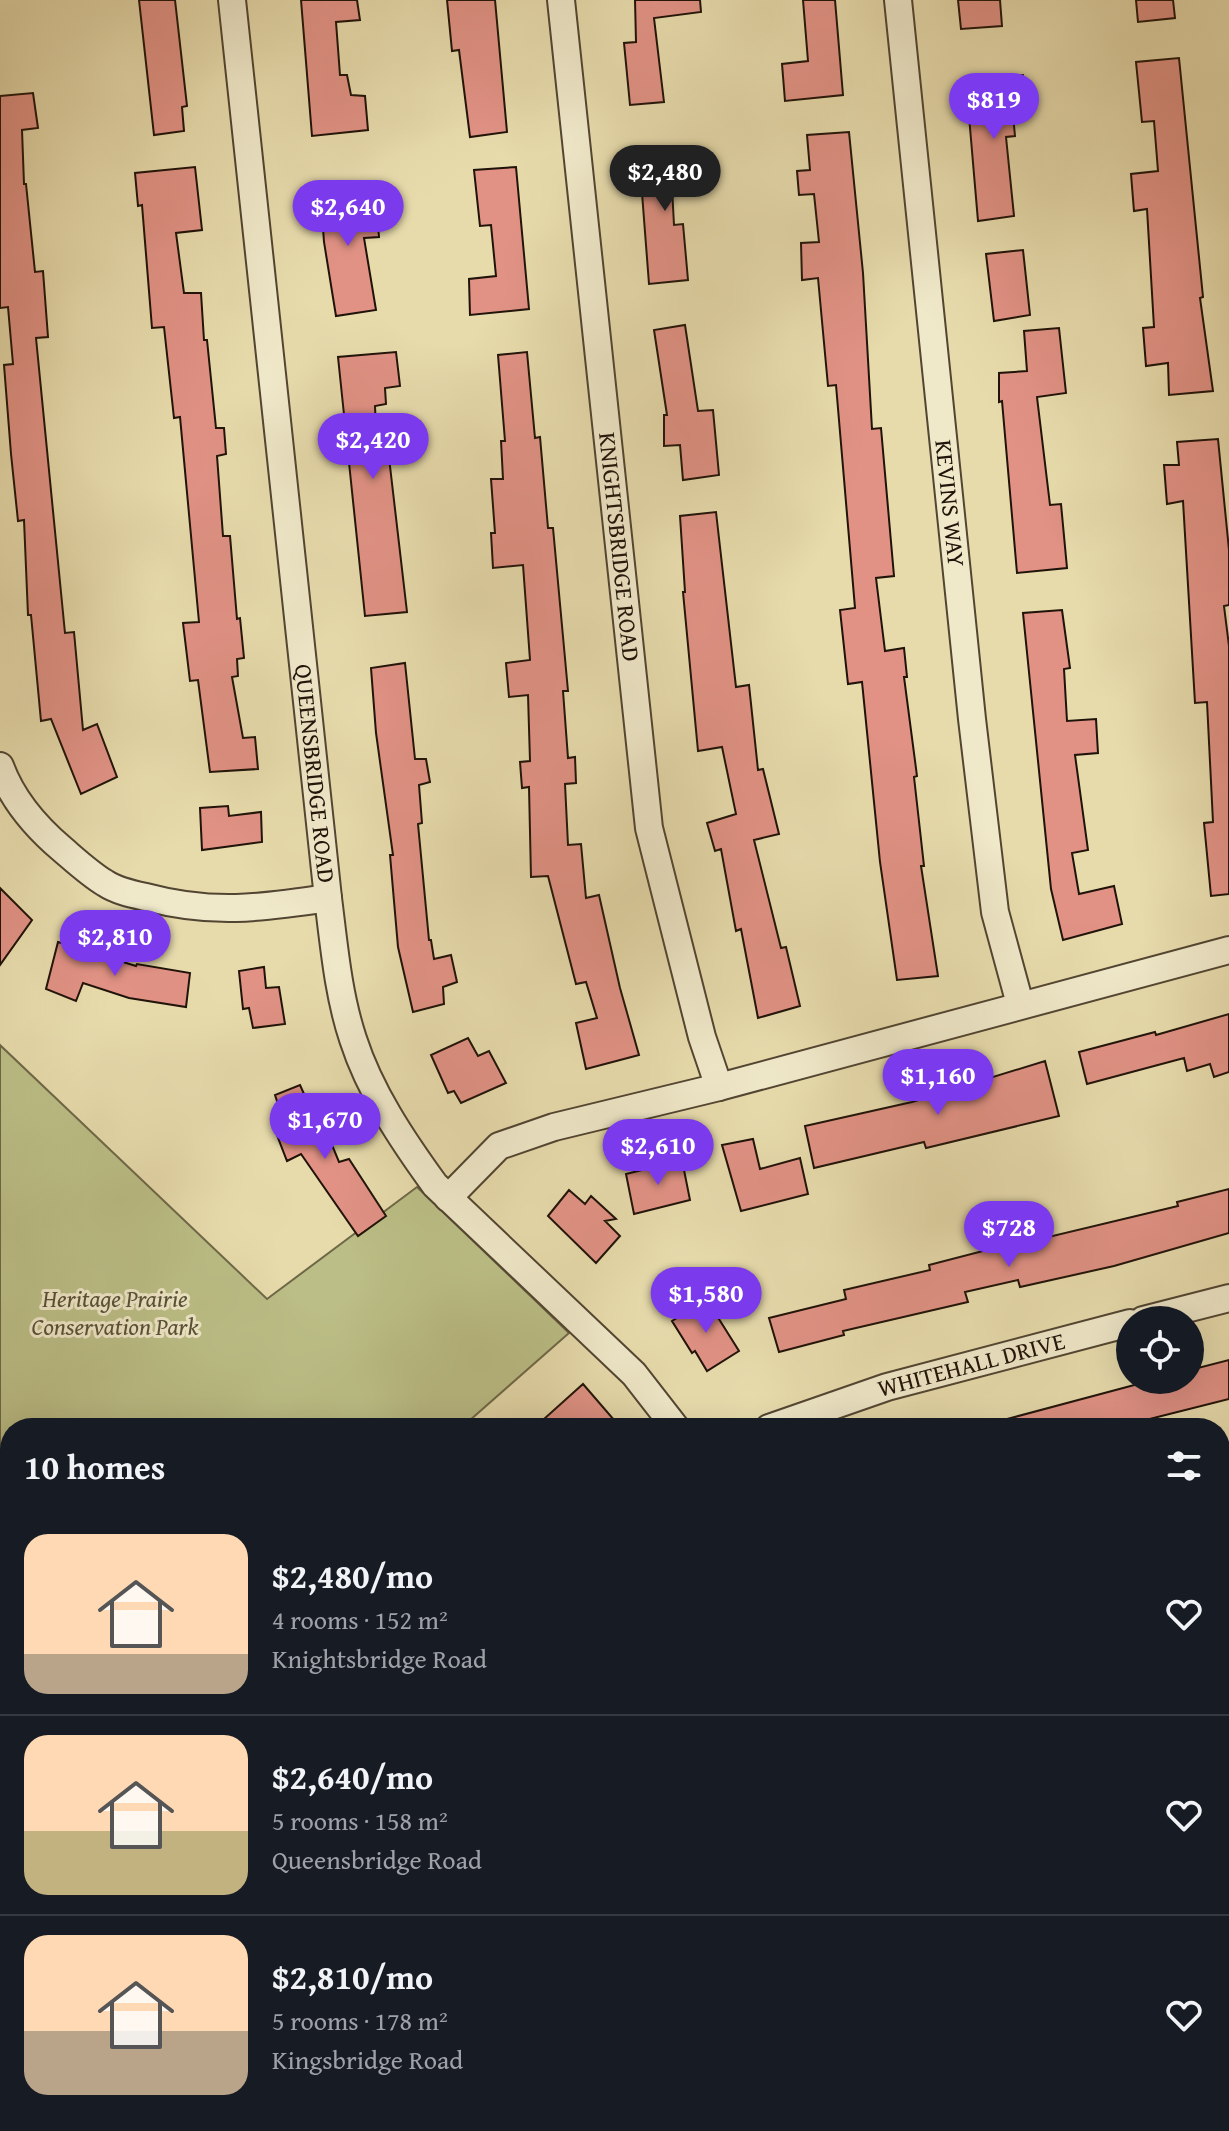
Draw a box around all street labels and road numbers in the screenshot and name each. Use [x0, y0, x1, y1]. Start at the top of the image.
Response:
street label: KNIGHTSBRIDGE ROAD [590, 430, 649, 663]
street label: KEVINS WAY [926, 438, 974, 569]
street label: QUEENSBRIDGE ROAD [286, 662, 344, 885]
street label: WHITEHALL DRIVE [874, 1323, 1068, 1406]

